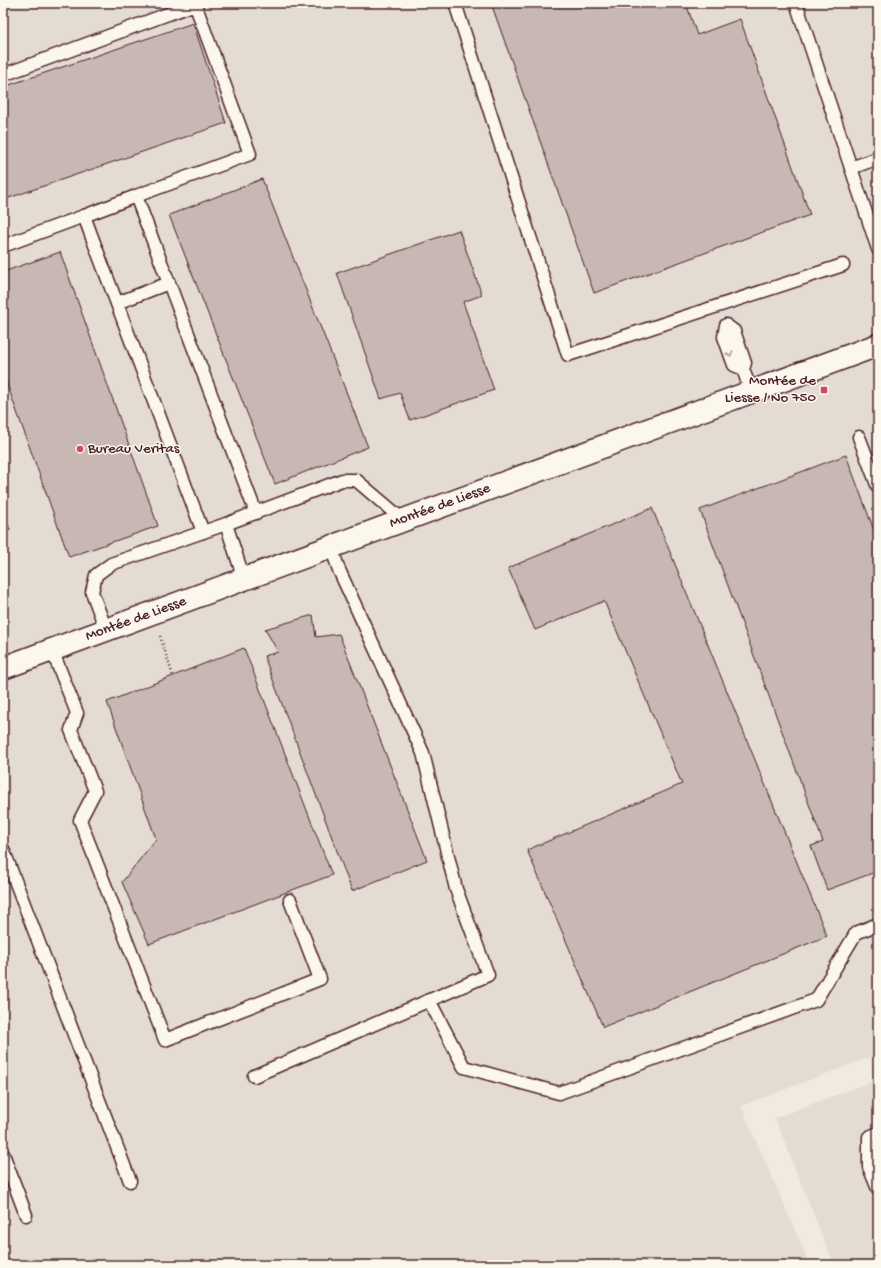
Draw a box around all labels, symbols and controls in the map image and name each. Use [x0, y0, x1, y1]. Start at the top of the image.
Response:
one-way arrow [725, 350, 733, 357]
place label: Montée de Liesse / No 750 [725, 372, 816, 407]
marker: Montée de Liesse / No 750 [819, 385, 829, 395]
place label: Bureau Veritas [87, 440, 180, 458]
marker: Bureau Veritas [75, 444, 85, 454]
street label: Montée de Liesse [387, 479, 493, 533]
street label: Montée de Liesse [83, 592, 189, 646]

